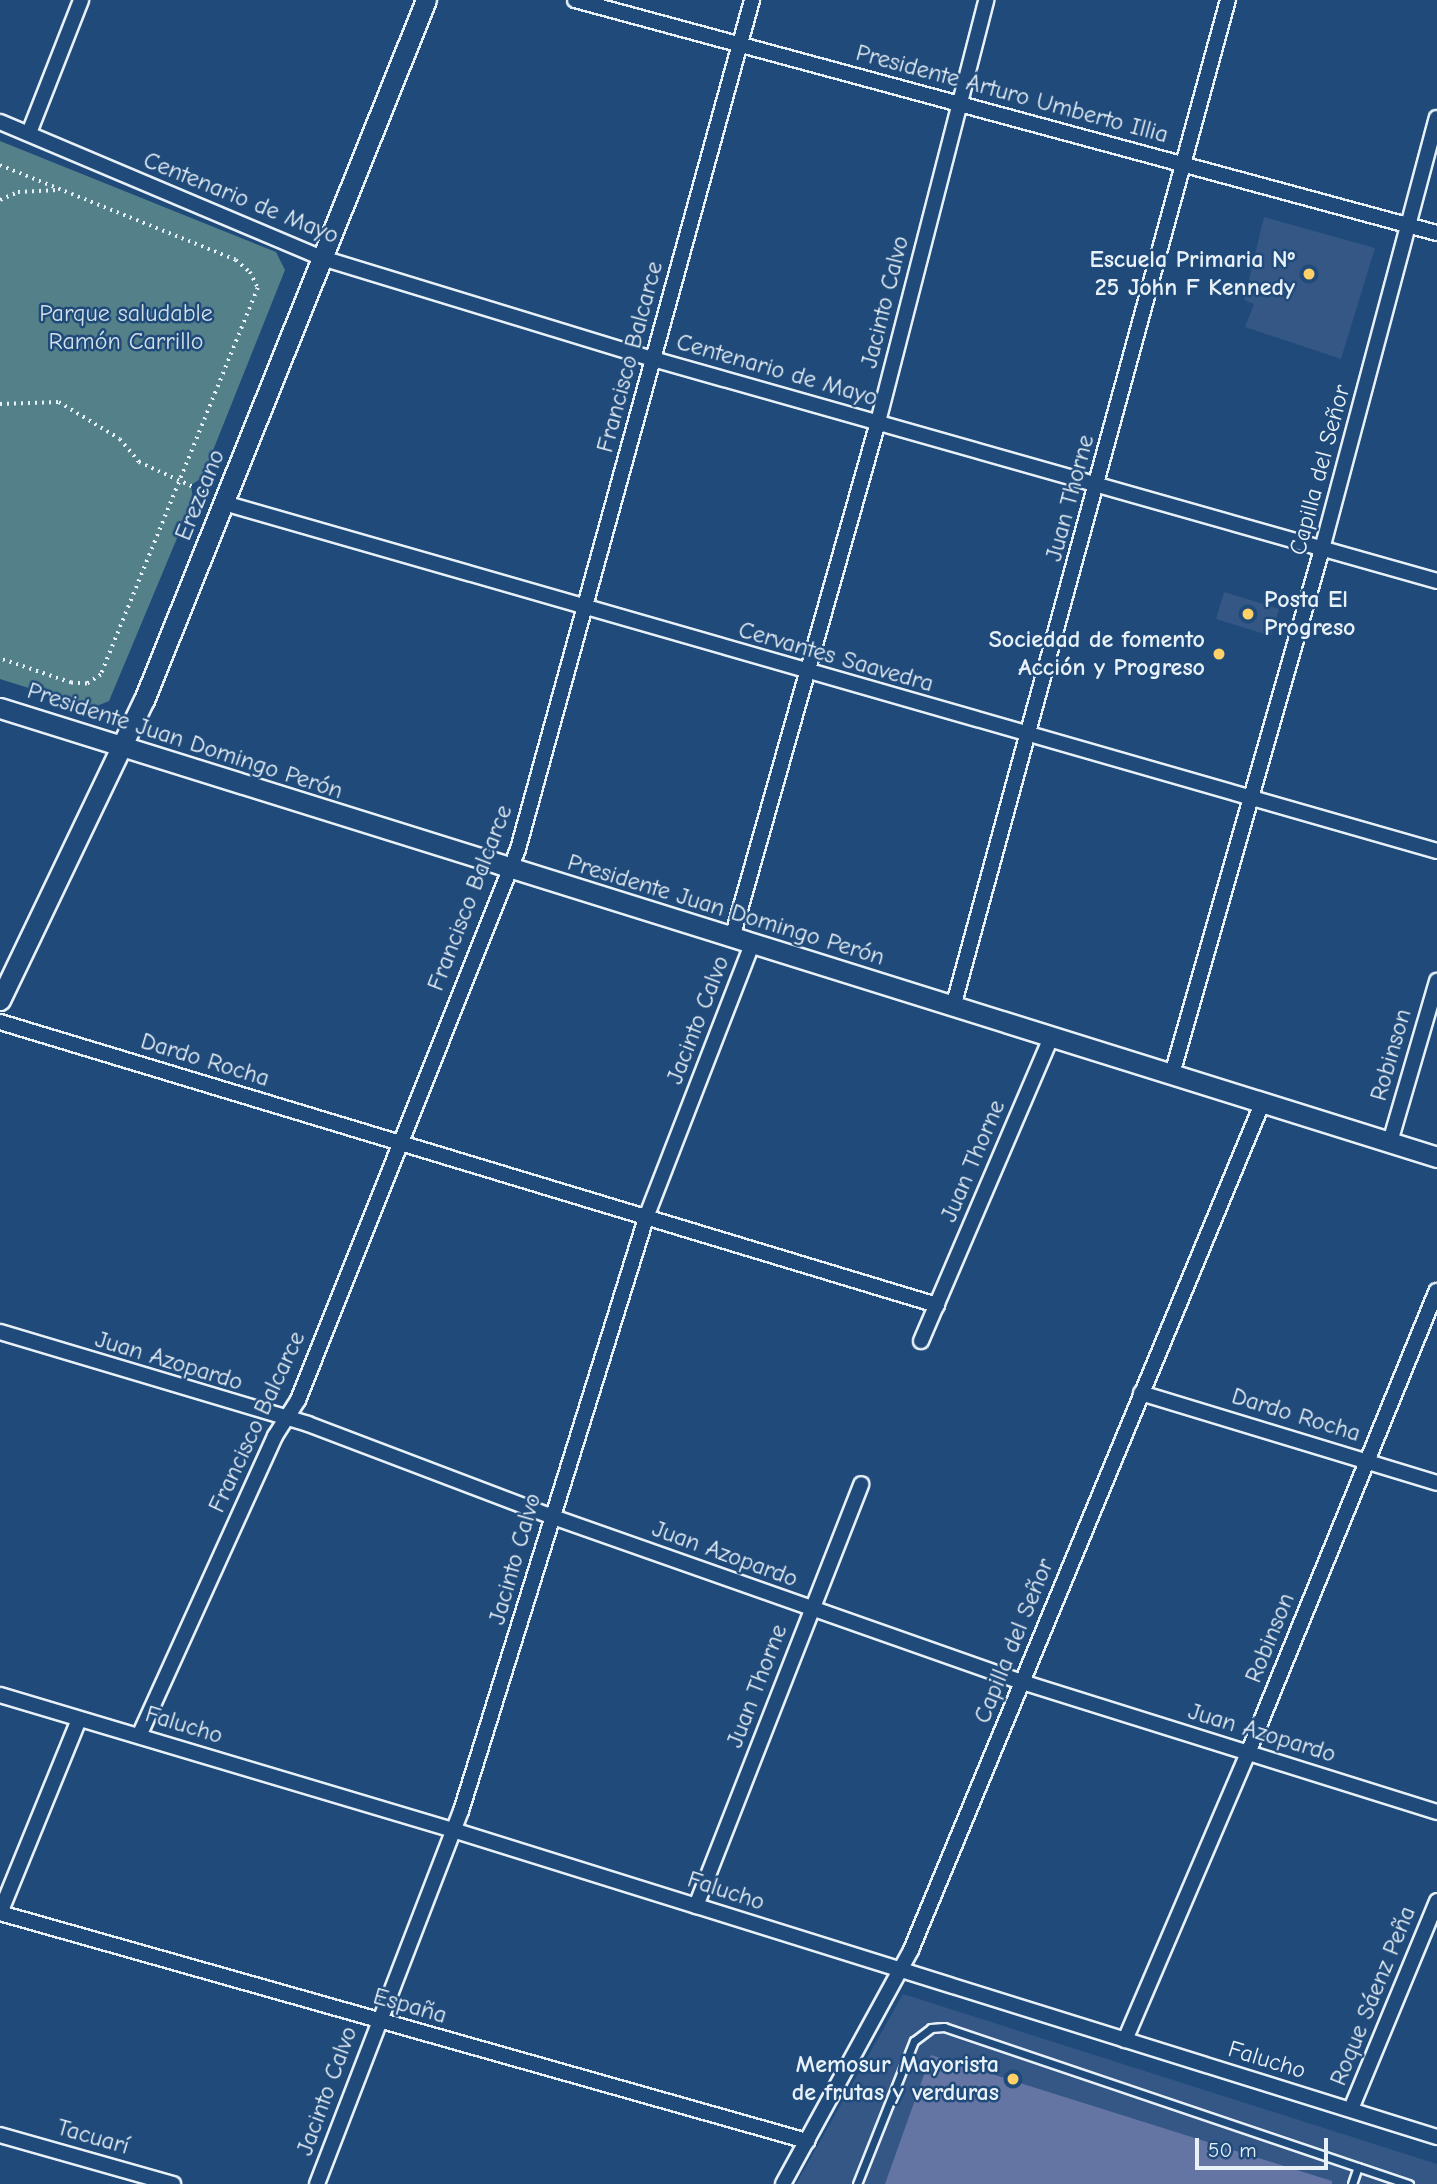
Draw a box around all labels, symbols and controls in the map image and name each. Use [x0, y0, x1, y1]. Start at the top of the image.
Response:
street label: Presidente Arturo Umberto Illia [853, 38, 1171, 150]
street label: Centenario de Mayo [139, 146, 343, 250]
street label: Jacinto Calvo [855, 233, 915, 371]
place label: Escuela Primaria Nº 25 John F Kennedy [1089, 246, 1295, 302]
street label: Francisco Balcarce [591, 258, 669, 456]
marker: Escuela Primaria Nº 25 John F Kennedy [1301, 266, 1317, 282]
park label: Parque saludable Ramón Carrillo [39, 300, 213, 356]
street label: Centenario de Mayo [673, 328, 881, 412]
street label: Capilla del Señor [1283, 382, 1357, 558]
street label: Juan Thorne [1039, 432, 1101, 564]
street label: Erezcano [169, 445, 231, 545]
place label: Posta El Progreso [1264, 586, 1356, 642]
marker: Posta El Progreso [1238, 604, 1258, 624]
street label: Cervantes Saavedra [735, 615, 937, 699]
place label: Sociedad de fomento Acción y Progreso [989, 626, 1205, 682]
marker: Sociedad de fomento Acción y Progreso [1211, 646, 1227, 662]
street label: Presidente Juan Domingo Perón [24, 676, 346, 806]
street label: Francisco Balcarce [421, 801, 519, 995]
street label: Presidente Juan Domingo Perón [564, 848, 888, 972]
street label: Jacinto Calvo [660, 952, 736, 1088]
street label: Robinson [1364, 1006, 1418, 1104]
street label: Dardo Rocha [137, 1027, 273, 1093]
street label: Juan Thorne [934, 1096, 1012, 1226]
street label: Juan Azopardo [92, 1325, 246, 1397]
street label: Francisco Balcarce [202, 1327, 312, 1517]
street label: Dardo Rocha [1228, 1382, 1364, 1448]
street label: Jacinto Calvo [483, 1490, 547, 1628]
street label: Juan Azopardo [648, 1514, 802, 1594]
street label: Capilla del Señor [968, 1554, 1060, 1728]
street label: Robinson [1239, 1589, 1301, 1687]
street label: Juan Thorne [720, 1620, 794, 1752]
street label: Juan Azopardo [1185, 1697, 1339, 1769]
street label: Falucho [142, 1700, 226, 1750]
street label: Falucho [684, 1865, 768, 1917]
street label: Roque Sáenz Peña [1324, 1902, 1422, 2090]
street label: España [370, 1982, 450, 2030]
street label: Jacinto Calvo [290, 2023, 364, 2159]
street label: Falucho [1225, 2035, 1309, 2085]
place label: Memosur Mayorista de frutas y verduras [792, 2051, 999, 2107]
marker: Memosur Mayorista de frutas y verduras [1005, 2071, 1021, 2087]
street label: Tacuarí [54, 2113, 132, 2161]
scale bar [1199, 2124, 1332, 2168]
text: 50 m [1208, 2138, 1257, 2162]

